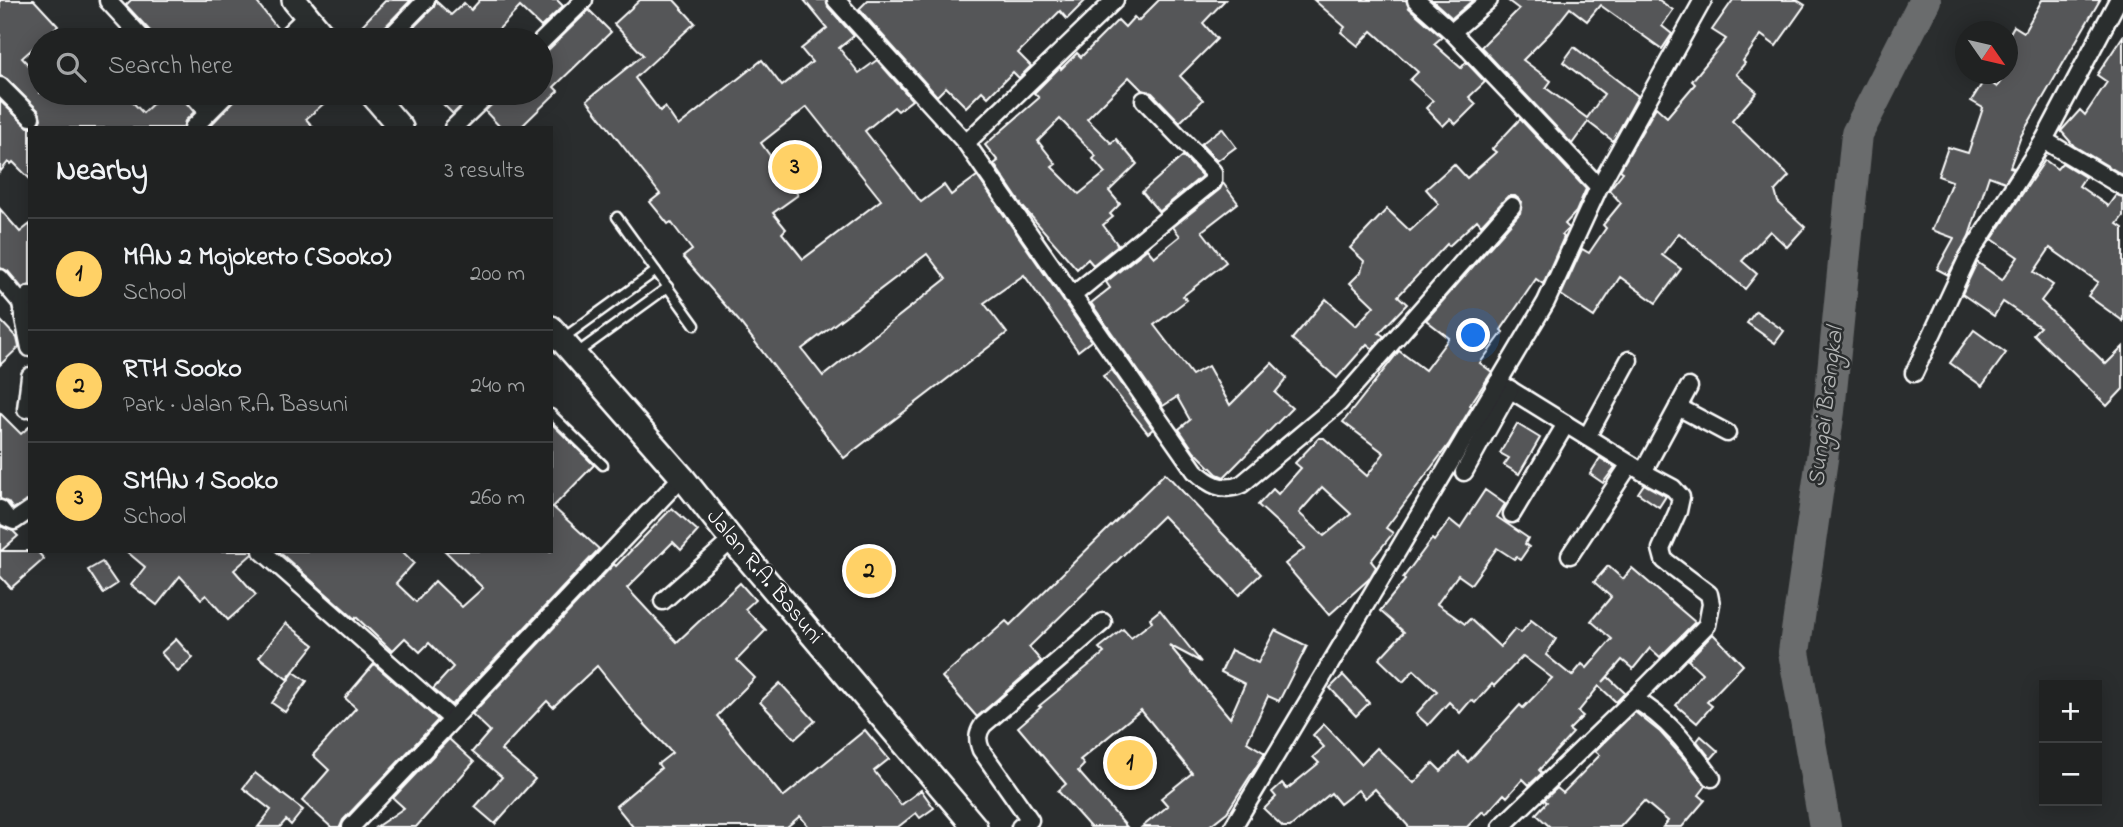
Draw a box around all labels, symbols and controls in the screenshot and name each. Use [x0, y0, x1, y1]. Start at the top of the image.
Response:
north arrow [1955, 21, 2018, 84]
search box [28, 28, 553, 105]
icon: search [52, 48, 90, 86]
text: Search here [108, 48, 233, 86]
pin: 3 [772, 141, 818, 193]
text: Nearby [56, 150, 148, 194]
text: 3 results [444, 155, 525, 188]
text: MAN 2 Mojokerto (Sooko) [123, 239, 391, 277]
text: 1 [75, 258, 83, 291]
text: 200 m [470, 258, 525, 291]
text: School [123, 277, 186, 310]
your location [1456, 318, 1490, 352]
water label: Sungai Brangkal [1800, 322, 1855, 489]
text: RTH Sooko [123, 351, 242, 389]
text: 2 [73, 370, 85, 403]
text: 240 m [471, 370, 525, 403]
text: Park · Jalan R.A. Basuni [123, 389, 348, 422]
text: SMAN 1 Sooko [123, 463, 278, 501]
text: 3 [74, 482, 84, 515]
text: 260 m [470, 482, 525, 515]
text: School [123, 501, 186, 534]
street label: Jalan R.A. Basuni [698, 502, 830, 652]
pin: 2 [846, 545, 892, 597]
map controls [2039, 680, 2102, 806]
button: + [2039, 680, 2102, 743]
pin: 1 [1107, 737, 1153, 789]
button: − [2039, 743, 2102, 806]

